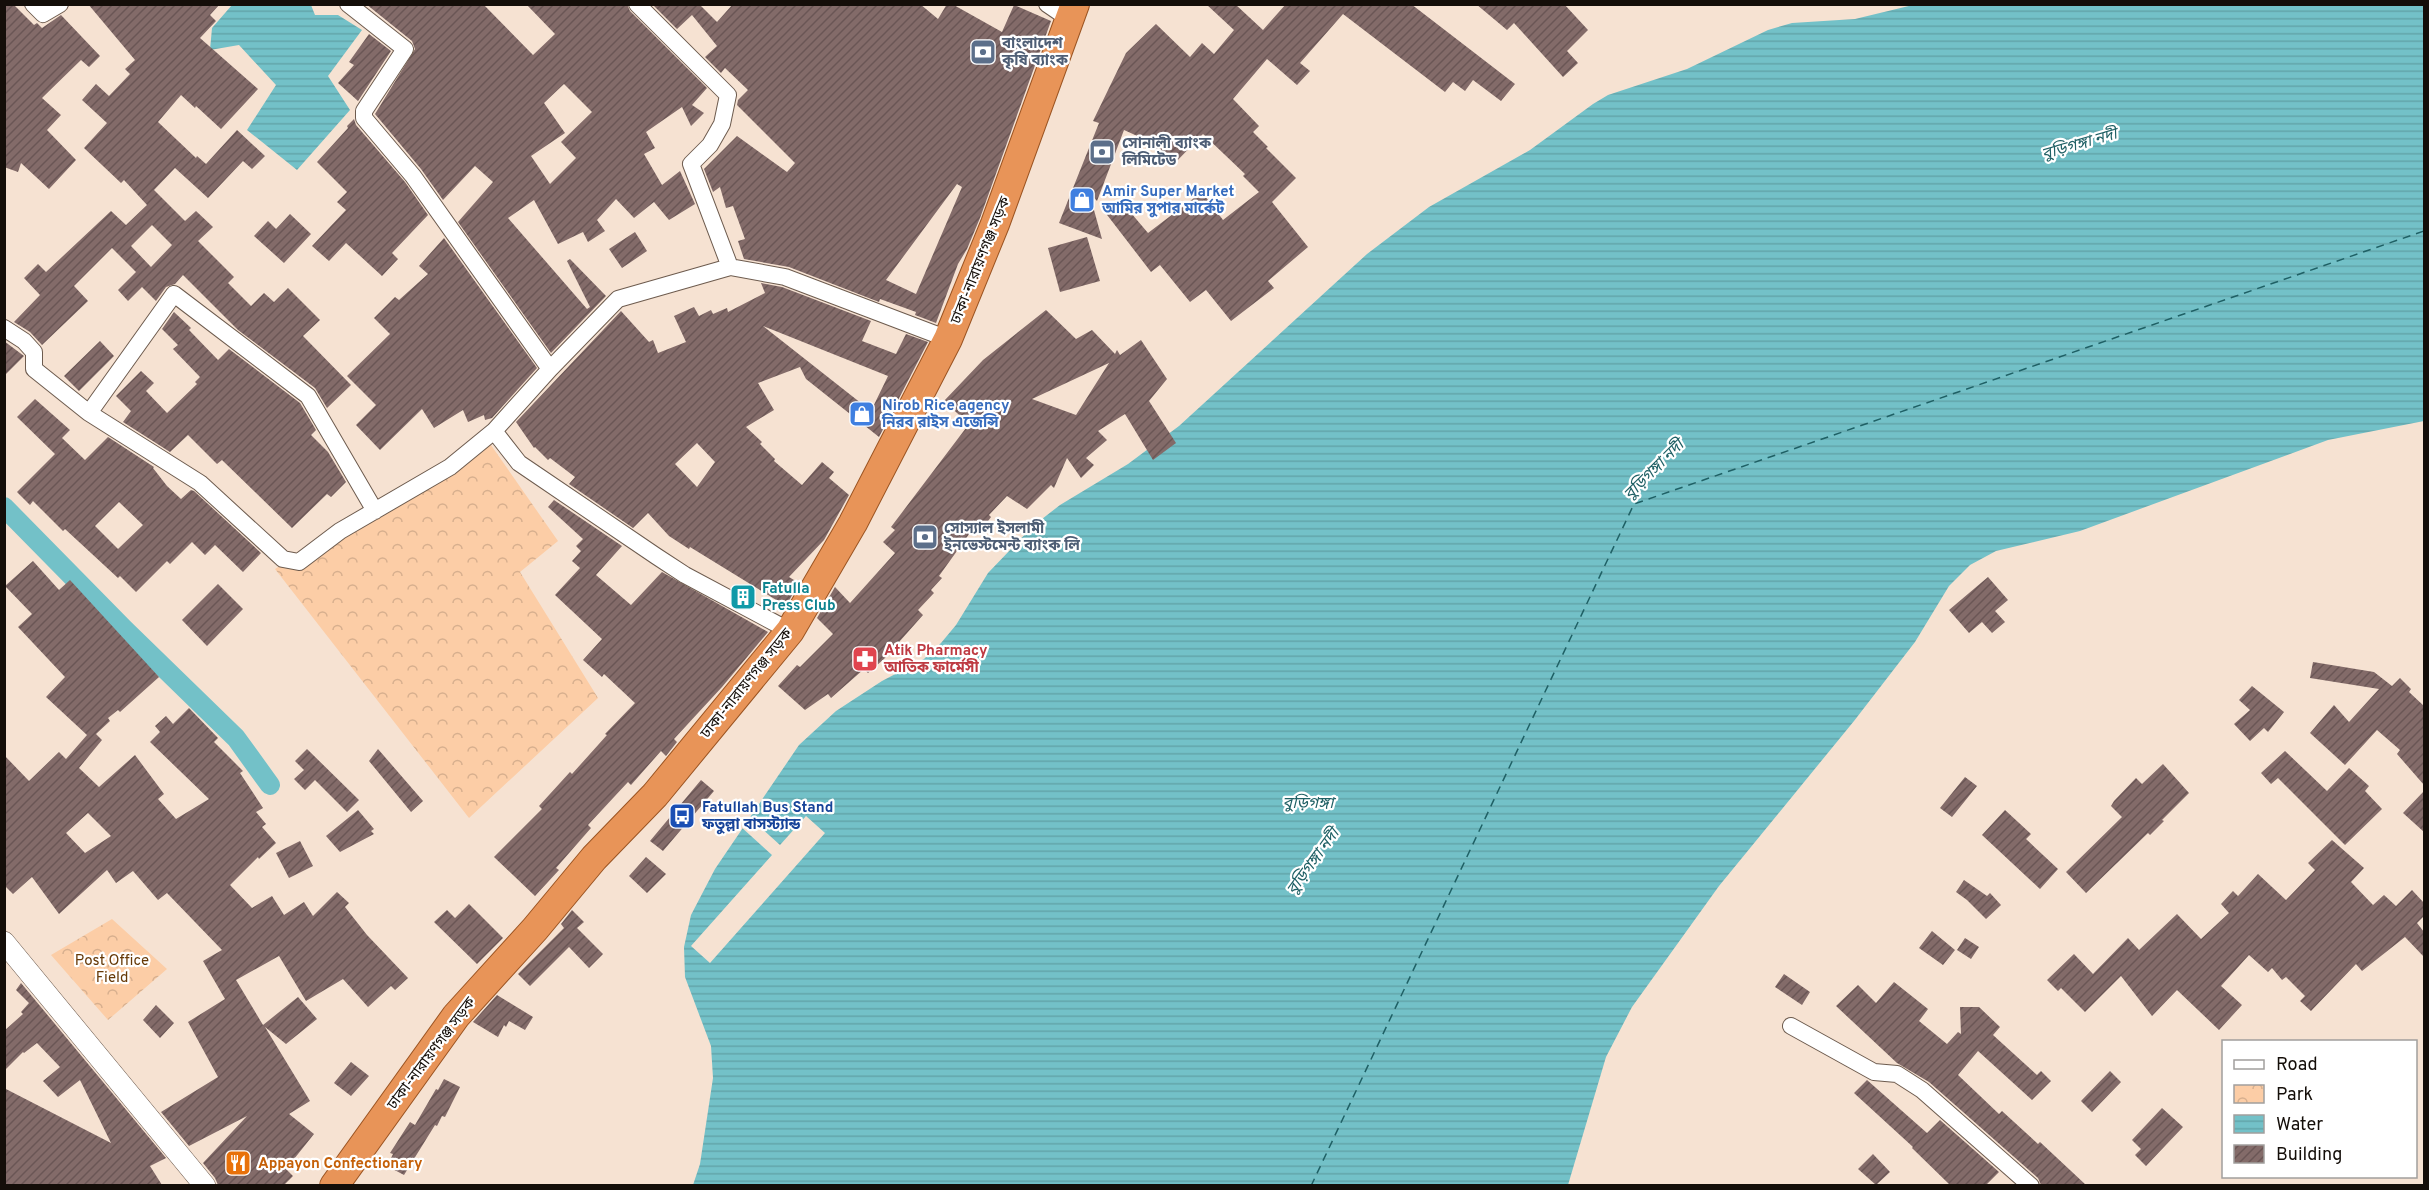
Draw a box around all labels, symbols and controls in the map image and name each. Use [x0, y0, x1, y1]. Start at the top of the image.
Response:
place label: বাংলাদেশ কৃষি ব্যাংক [1001, 35, 1069, 71]
bank icon: বাংলাদেশ কৃষি ব্যাংক [968, 37, 998, 67]
water label: বুড়িগঙ্গা নদী [2039, 123, 2122, 165]
place label: সোনালী ব্যাংক লিমিটেড [1121, 134, 1212, 171]
bank icon: সোনালী ব্যাংক লিমিটেড [1087, 137, 1117, 167]
place label: Amir Super Market আমির সুপার মার্কেট [1101, 183, 1234, 219]
shop icon: Amir Super Market আমির সুপার মার্কেট [1067, 185, 1097, 215]
street label: ঢাকা-নারায়ণগঞ্জ সড়ক [947, 193, 1016, 328]
place label: Nirob Rice agency নিরব রাইস এজেন্সি [881, 397, 1010, 433]
shop icon: Nirob Rice agency নিরব রাইস এজেন্সি [847, 399, 877, 429]
water label: বুড়িগঙ্গা নদী [1619, 433, 1691, 505]
place label: সোস্যাল ইসলামী ইনভেস্টমেন্ট ব্যাংক লি [943, 519, 1080, 556]
bank icon: সোস্যাল ইসলামী ইনভেস্টমেন্ট ব্যাংক লি [910, 522, 940, 552]
place label: Fatulla Press Club [762, 580, 836, 616]
building icon: Fatulla Press Club [728, 582, 758, 612]
street label: ঢাকা-নারায়ণগঞ্জ সড়ক [696, 625, 798, 743]
place label: Atik Pharmacy আতিক ফার্মেসী [883, 642, 988, 678]
pharmacy icon: Atik Pharmacy আতিক ফার্মেসী [850, 644, 880, 674]
water label: বুড়িগঙ্গা [1283, 793, 1336, 814]
place label: Fatullah Bus Stand ফতুল্লা বাসস্ট্যান্ড [701, 799, 833, 835]
bus stop icon: Fatullah Bus Stand ফতুল্লা বাসস্ট্যান্ড [667, 801, 697, 831]
water label: বুড়িগঙ্গা নদী [1282, 822, 1346, 899]
park label: Post Office Field [75, 952, 149, 988]
street label: ঢাকা-নারায়ণগঞ্জ সড়ক [383, 993, 481, 1115]
legend [2222, 1040, 2417, 1178]
text: Road [2276, 1054, 2318, 1077]
text: Park [2276, 1084, 2313, 1107]
text: Water [2276, 1114, 2323, 1137]
text: Building [2276, 1144, 2342, 1167]
restaurant icon: Appayon Confectionary [223, 1148, 253, 1178]
place label: Appayon Confectionary [258, 1155, 423, 1174]

